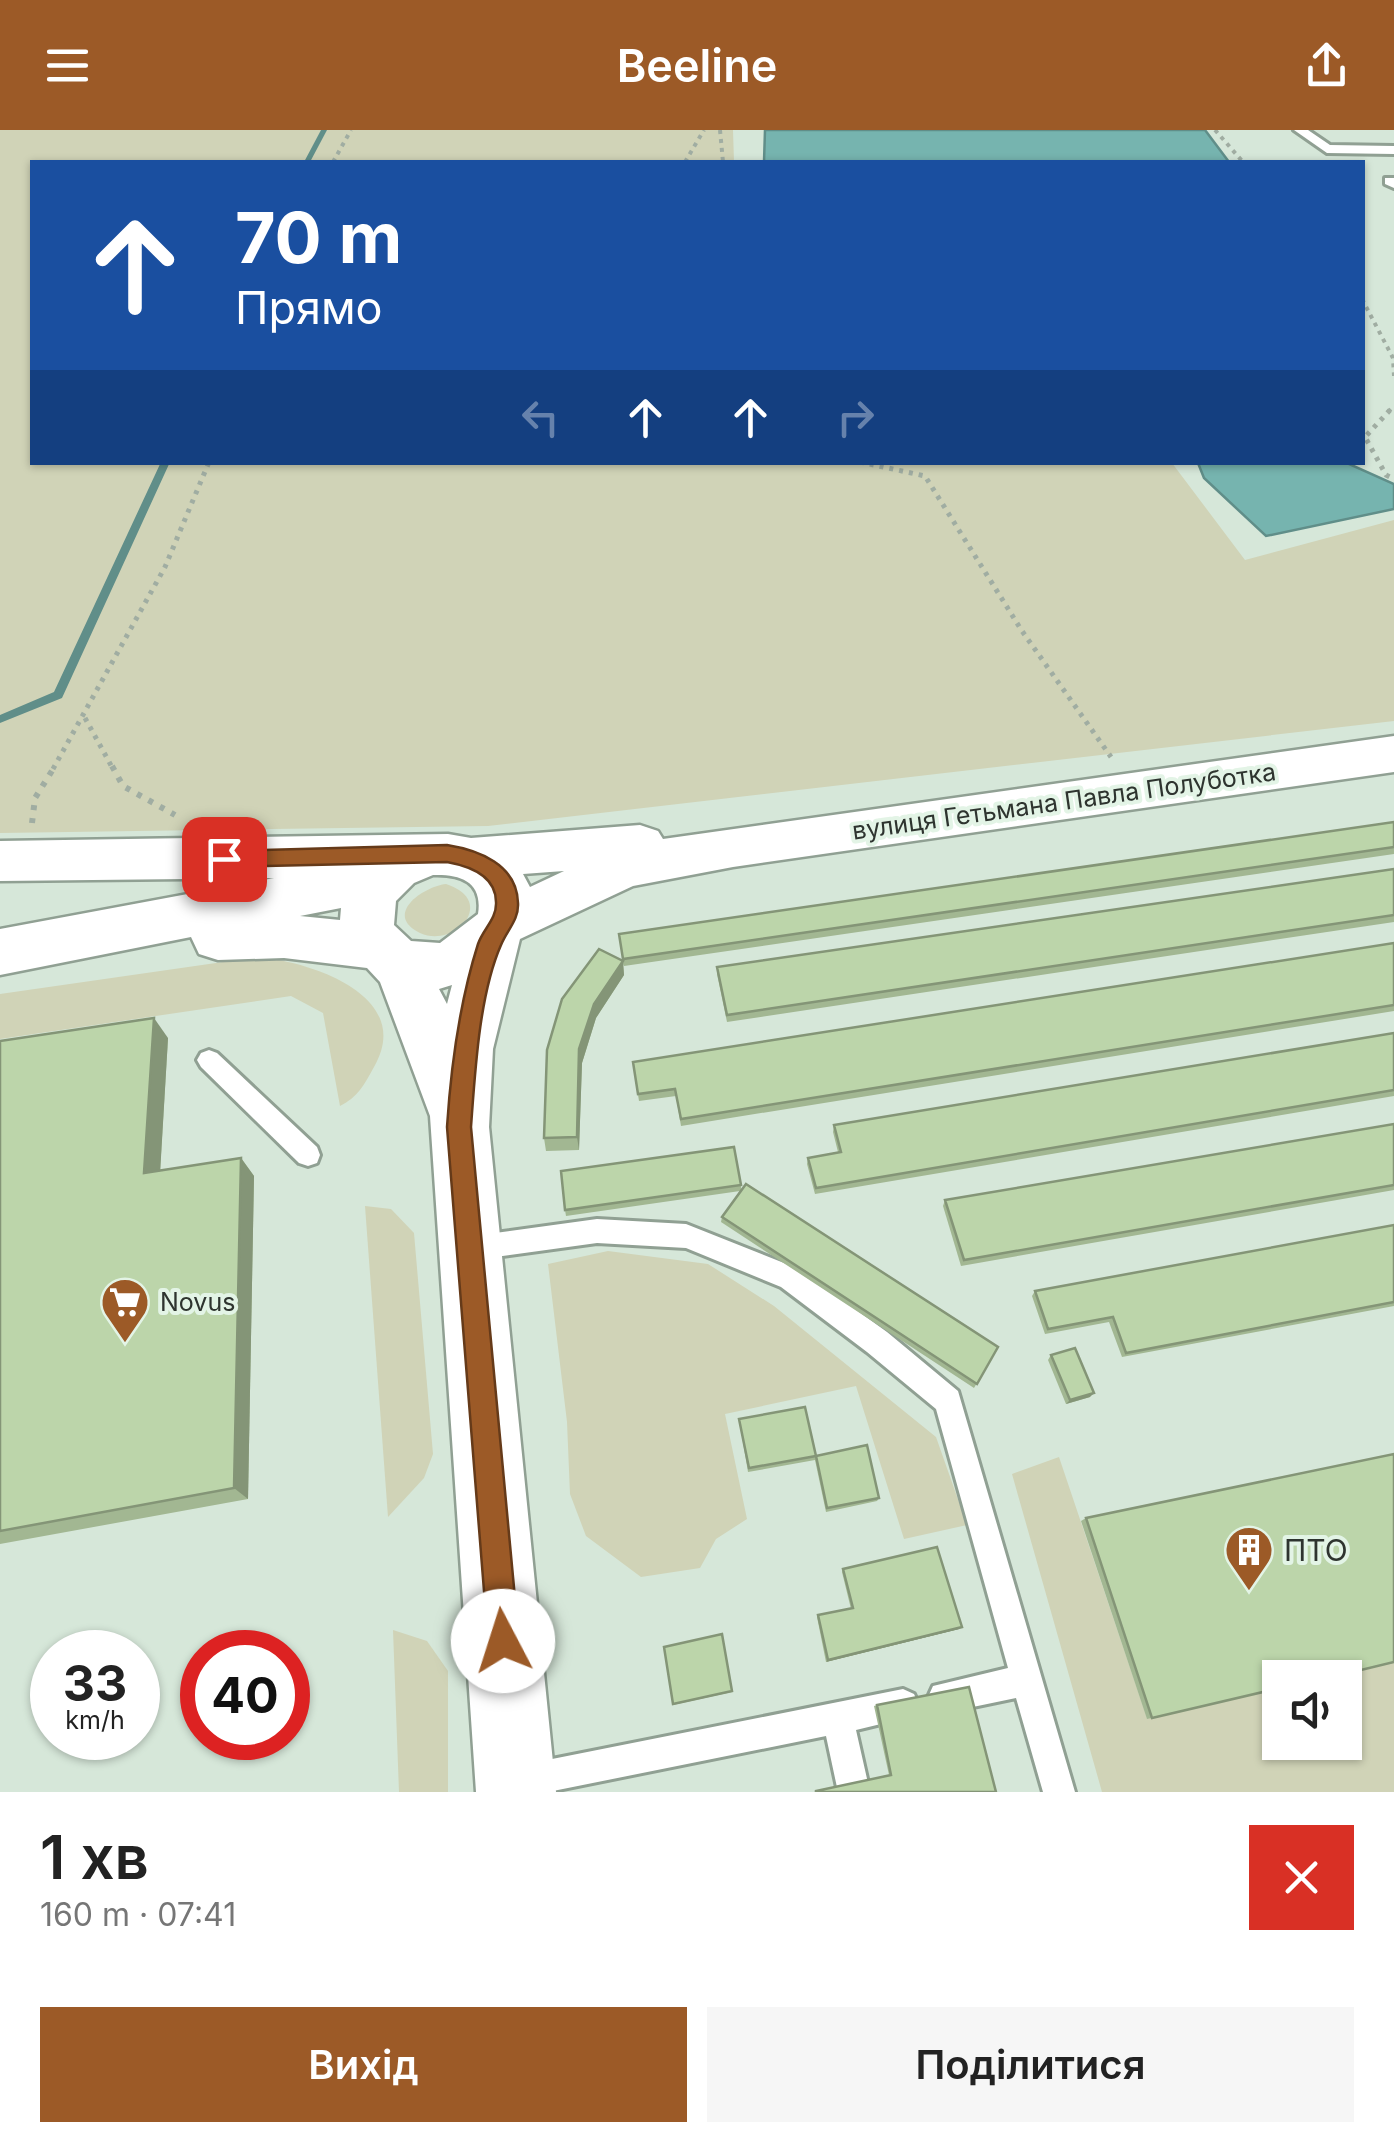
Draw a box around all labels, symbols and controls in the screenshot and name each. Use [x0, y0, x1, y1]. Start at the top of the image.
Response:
icon: menu [40, 38, 95, 93]
text: Beeline [617, 38, 777, 93]
icon: share [1299, 38, 1354, 93]
text: 70 m [235, 195, 402, 280]
icon: ahead [70, 200, 200, 330]
text: Прямо [235, 280, 383, 335]
icon: left [513, 390, 568, 445]
icon: ahead [618, 390, 673, 445]
icon: ahead [723, 390, 778, 445]
icon: right [828, 390, 883, 445]
street label: вулиця Гетьмана Павла Полуботка [850, 756, 1278, 846]
pin [182, 817, 267, 902]
icon: arrive [197, 832, 252, 887]
supermarket icon: Novus [99, 1276, 151, 1344]
place label: Novus [160, 1287, 235, 1317]
building icon: ПТО [1223, 1524, 1275, 1592]
place label: ПТО [1284, 1532, 1348, 1568]
position arrow [451, 1589, 555, 1693]
speed limit sign: 40 [180, 1630, 310, 1760]
text: 33 [63, 1653, 127, 1713]
map controls [1262, 1660, 1362, 1760]
button: sound [1262, 1660, 1362, 1760]
text: km/h [65, 1705, 125, 1735]
text: 1 хв [40, 1821, 149, 1893]
button: close [1249, 1825, 1354, 1930]
text: 160 m · 07:41 [40, 1895, 236, 1934]
button: Вихід [40, 2007, 687, 2122]
button: Поділитися [707, 2007, 1354, 2122]

